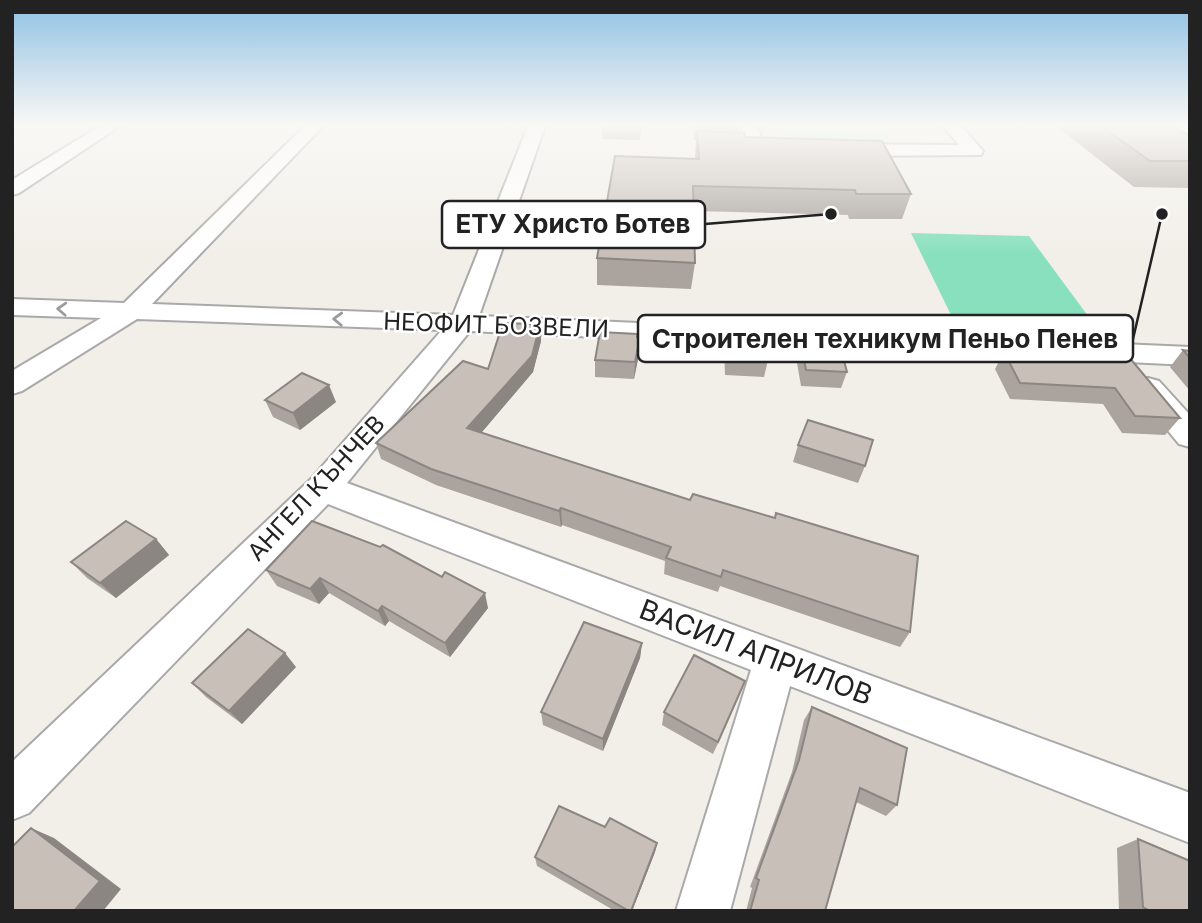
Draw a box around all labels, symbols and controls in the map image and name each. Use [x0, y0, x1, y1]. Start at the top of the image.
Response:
callout: ЕТУ Христо Ботев [442, 201, 705, 248]
text: ЕТУ Христо Ботев [455, 208, 691, 239]
one-way arrow [56, 302, 67, 317]
street label: НЕОФИТ БОЗВЕЛИ [383, 307, 609, 343]
one-way arrow [333, 311, 343, 327]
callout: Строителен техникум Пеньо Пенев [638, 315, 1133, 362]
text: Строителен техникум Пеньо Пенев [652, 323, 1118, 354]
street label: АНГЕЛ КЪНЧЕВ [241, 409, 391, 567]
street label: ВАСИЛ АПРИЛОВ [635, 592, 877, 712]

